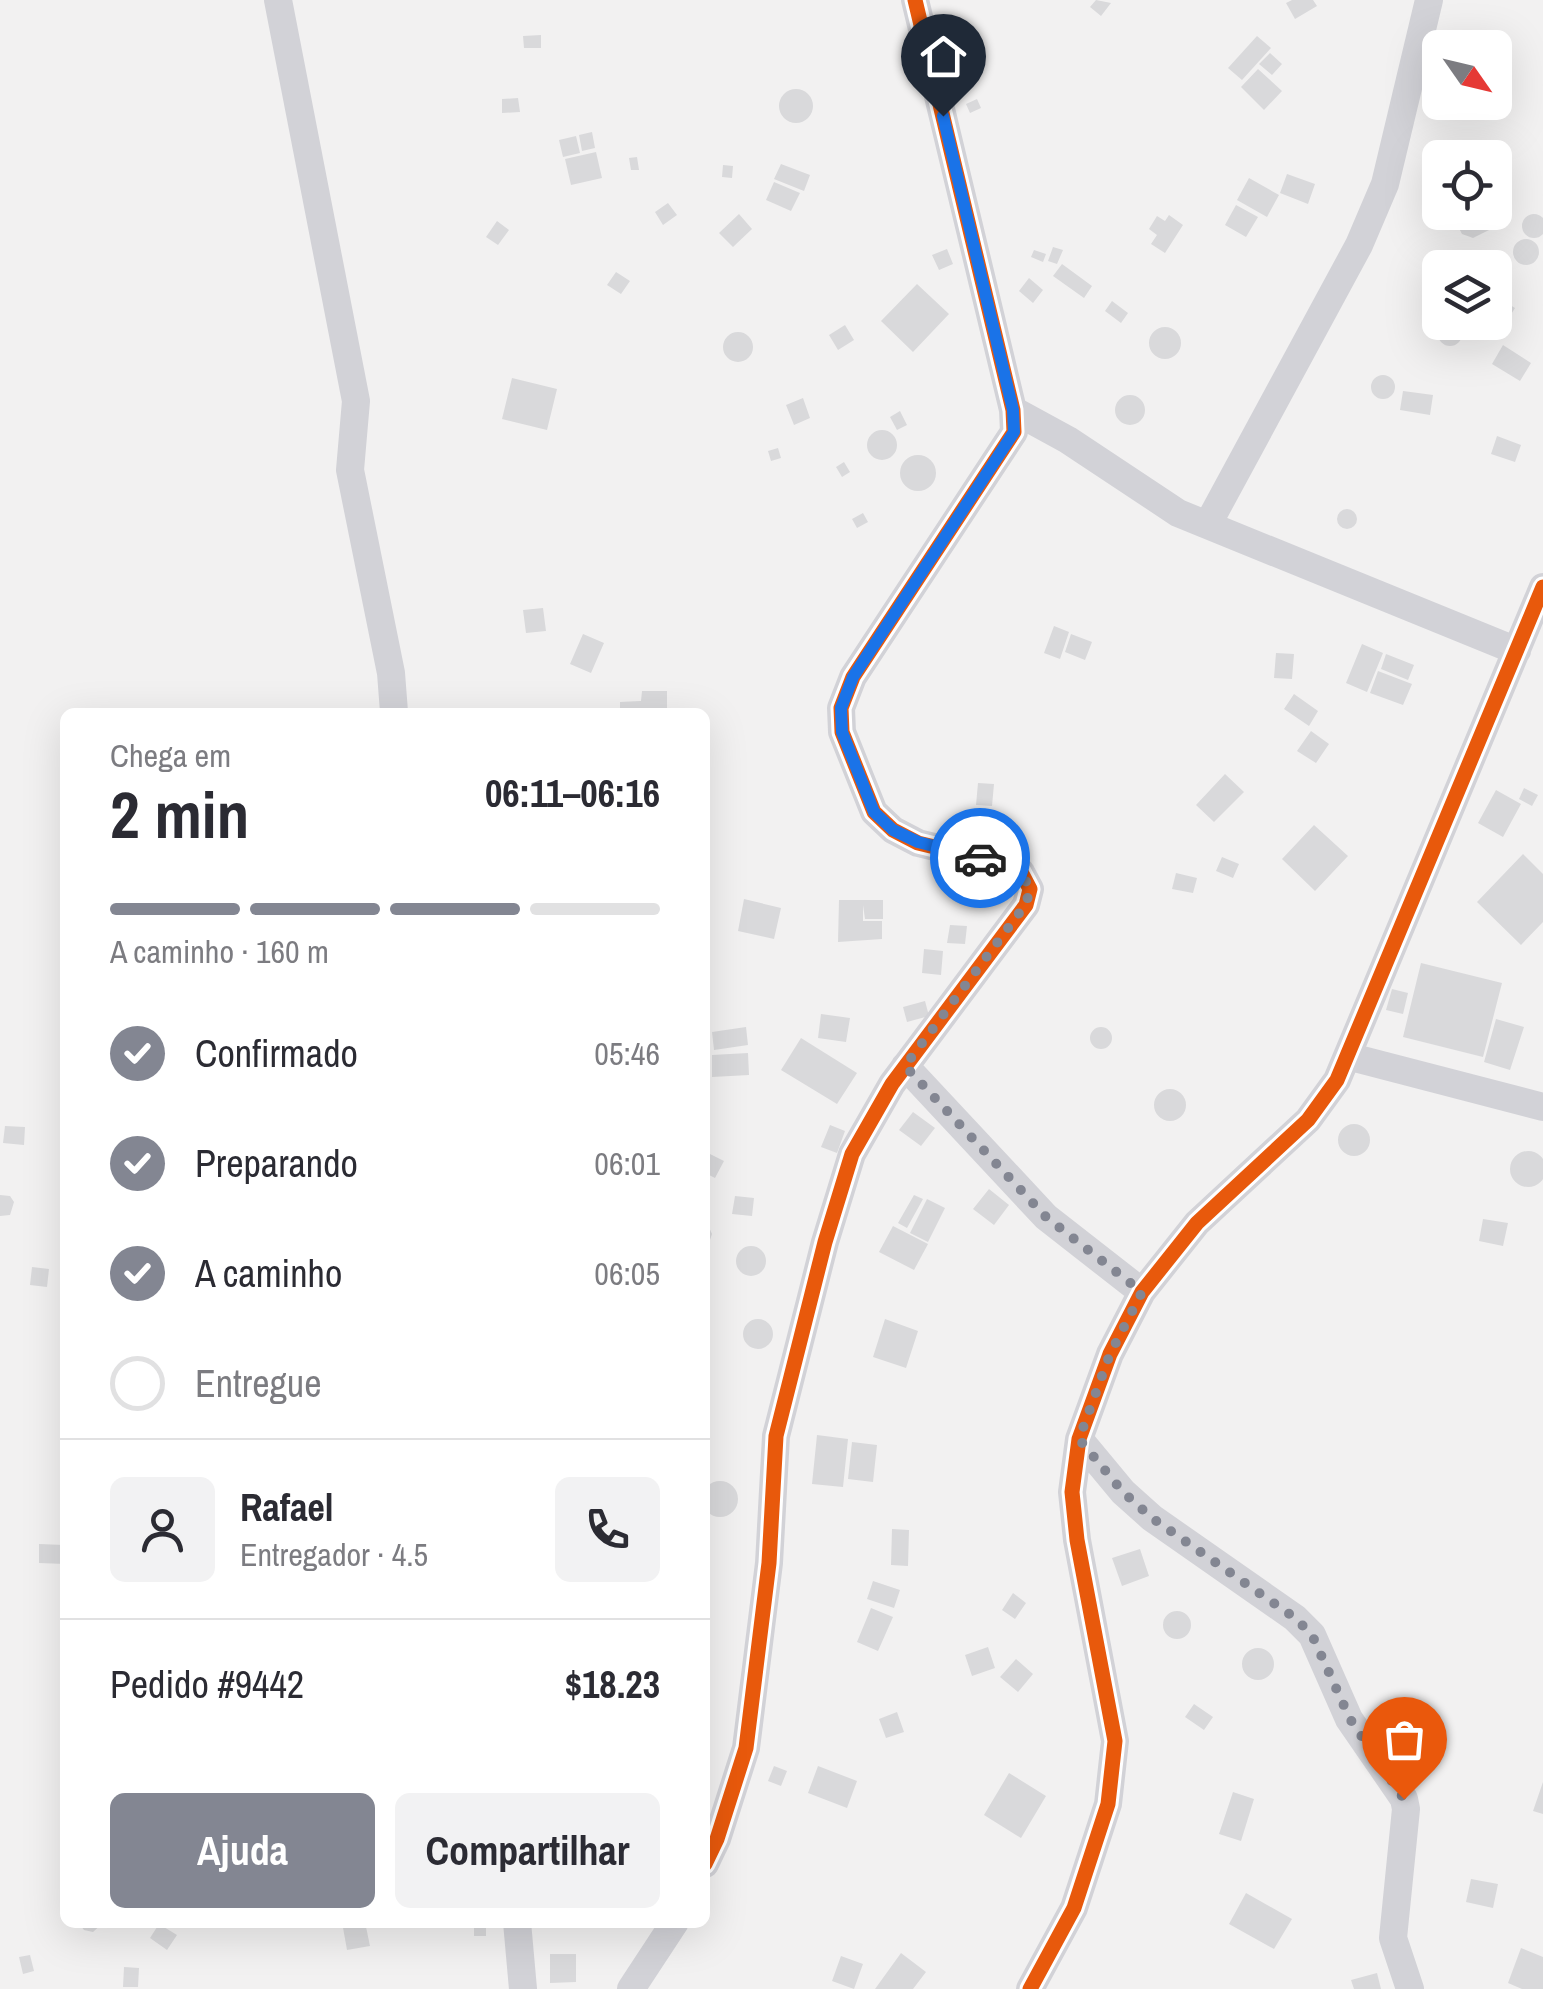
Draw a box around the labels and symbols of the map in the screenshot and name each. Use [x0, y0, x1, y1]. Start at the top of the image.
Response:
pin [901, 14, 986, 117]
north arrow [1422, 30, 1512, 120]
courier [930, 808, 1030, 908]
pin [1362, 1697, 1447, 1800]

